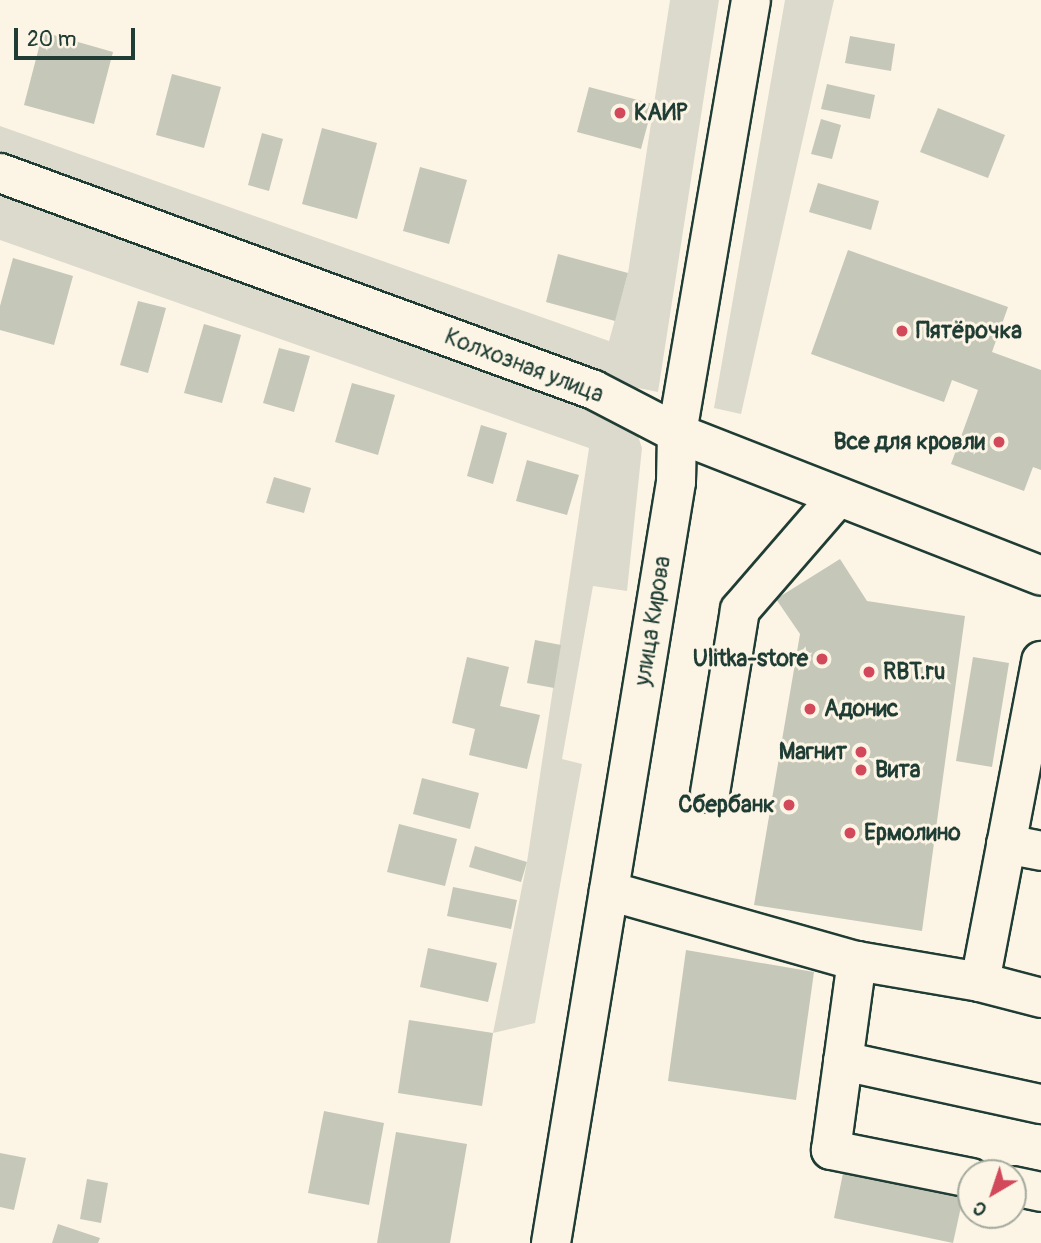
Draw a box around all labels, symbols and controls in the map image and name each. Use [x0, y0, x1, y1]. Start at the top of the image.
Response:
scale bar [18, 14, 138, 58]
text: 20 m [27, 26, 76, 53]
place label: КАИР [634, 99, 687, 127]
marker: КАИР [612, 105, 628, 121]
place label: Пятёрочка [916, 317, 1022, 345]
street label: Колхозная улица [441, 323, 607, 409]
marker: Пятёрочка [894, 323, 910, 339]
place label: Все для кровли [834, 428, 985, 456]
marker: Все для кровли [991, 434, 1007, 450]
street label: улица Кирова [629, 554, 677, 688]
place label: Ulitka-store [693, 645, 808, 673]
marker: Ulitka-store [814, 651, 830, 667]
place label: RBT.ru [883, 658, 945, 686]
marker: RBT.ru [861, 664, 877, 680]
place label: Адонис [824, 695, 898, 723]
marker: Адонис [802, 701, 818, 717]
place label: Магнит [779, 738, 847, 766]
marker: Магнит [853, 744, 869, 760]
place label: Вита [875, 756, 920, 784]
marker: Вита [853, 762, 869, 778]
place label: Сбербанк [678, 791, 775, 819]
marker: Сбербанк [781, 797, 797, 813]
place label: Ермолино [864, 819, 960, 847]
marker: Ермолино [842, 825, 858, 841]
north arrow [957, 1159, 1027, 1229]
text: С [968, 1196, 992, 1222]

